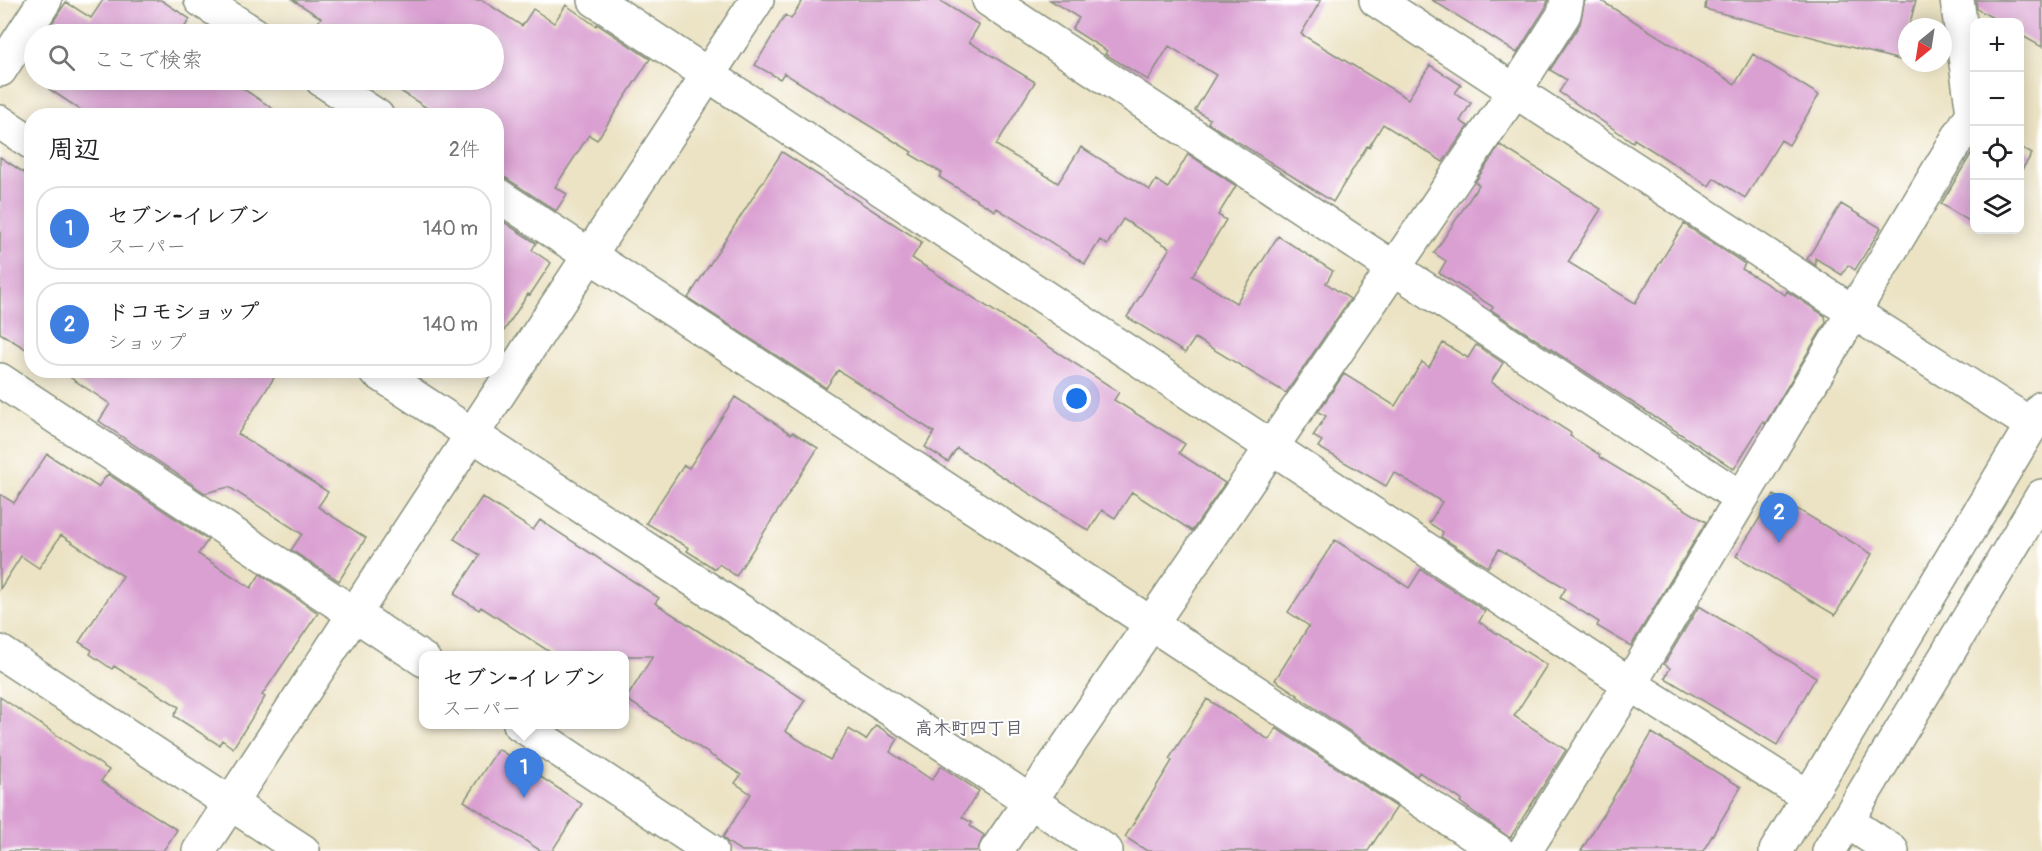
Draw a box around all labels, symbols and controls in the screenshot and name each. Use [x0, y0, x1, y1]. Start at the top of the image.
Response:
north arrow [1898, 18, 1952, 72]
map controls [1970, 18, 2024, 234]
button: + [1970, 18, 2024, 72]
search box [24, 24, 504, 90]
icon: search [45, 41, 78, 74]
text: ここで検索 [93, 46, 203, 74]
button: − [1970, 72, 2024, 126]
button: locate [1970, 126, 2024, 180]
text: 周辺 [48, 134, 100, 166]
text: 2件 [449, 137, 480, 162]
button: layers [1970, 180, 2024, 234]
text: セブン-イレブン [107, 202, 270, 230]
text: 1 [66, 216, 73, 241]
text: 140 m [423, 216, 478, 241]
text: スーパー [107, 234, 186, 259]
text: ドコモショップ [107, 298, 259, 326]
text: 2 [64, 312, 75, 337]
text: 140 m [423, 312, 478, 337]
text: ショップ [107, 330, 186, 355]
your location [1062, 384, 1091, 413]
pin: 2 [1760, 494, 1798, 543]
popup [419, 651, 629, 729]
text: セブン-イレブン [442, 664, 606, 692]
text: スーパー [442, 696, 522, 721]
district label: 高木町四丁目 [915, 717, 1023, 740]
pin: 1 [504, 748, 544, 798]

